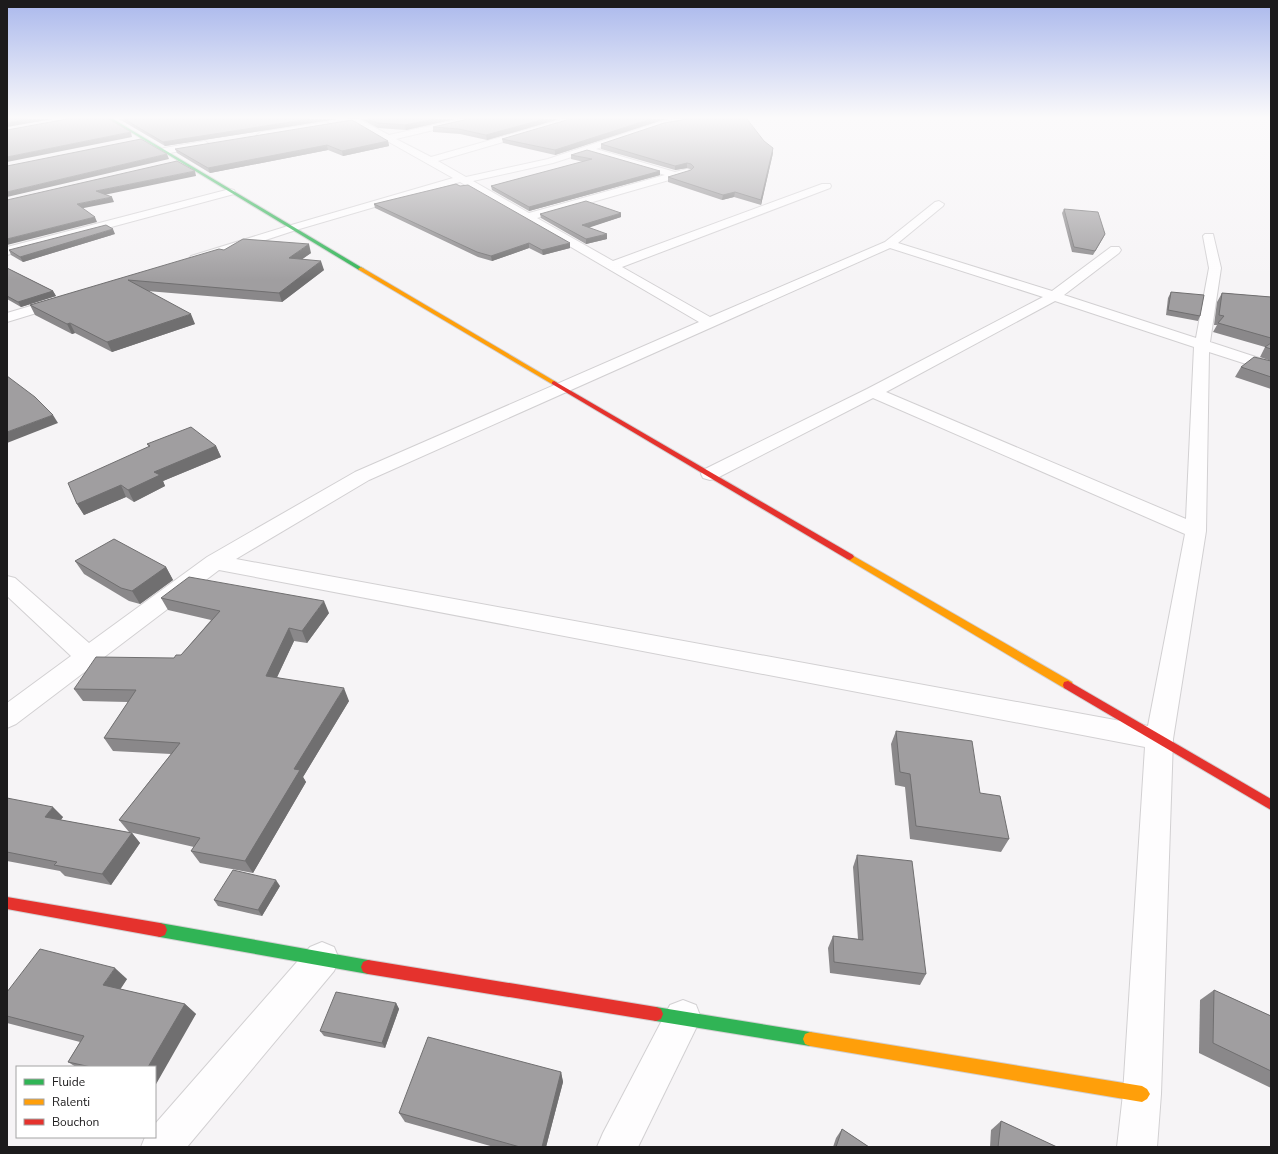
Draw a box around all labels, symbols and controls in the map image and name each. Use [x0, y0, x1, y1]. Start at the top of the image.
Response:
legend [16, 1066, 156, 1138]
text: Fluide [52, 1074, 85, 1090]
text: Ralenti [52, 1094, 90, 1110]
text: Bouchon [52, 1114, 99, 1130]

